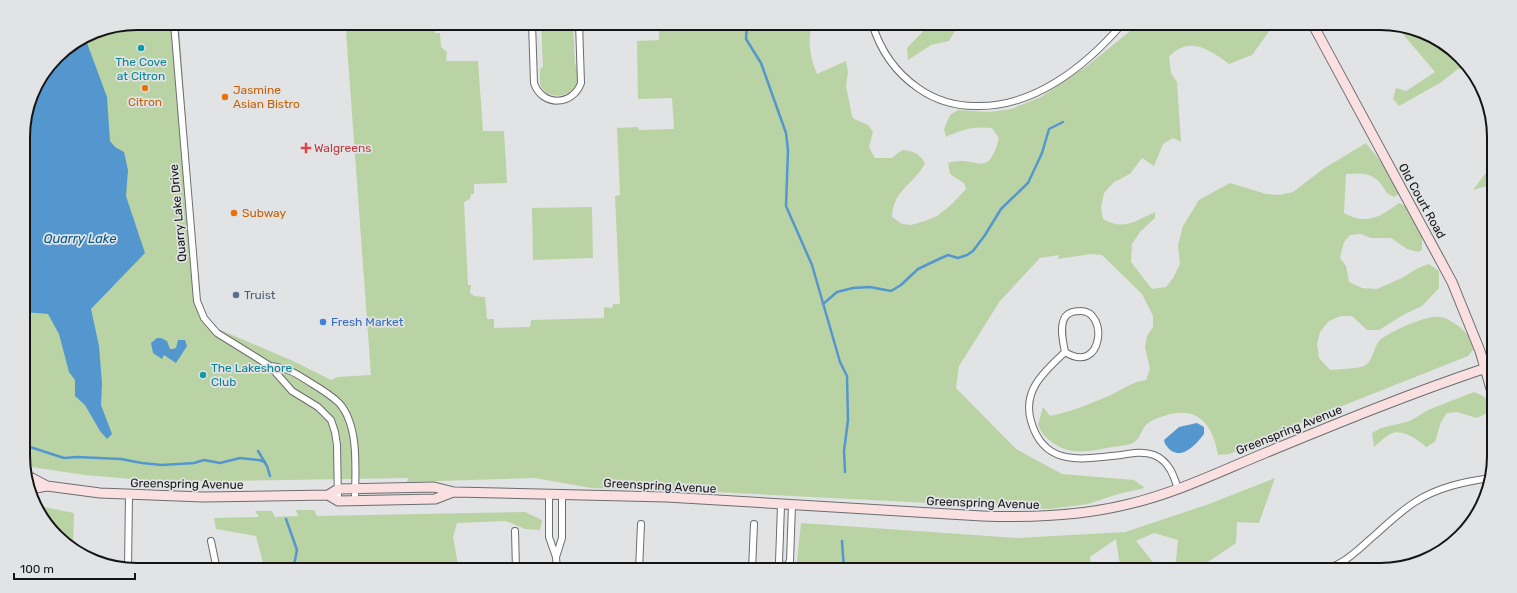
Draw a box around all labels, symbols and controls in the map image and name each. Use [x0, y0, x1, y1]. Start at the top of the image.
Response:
marker: The Cove at Citron [136, 43, 146, 53]
place label: The Cove at Citron [115, 55, 167, 83]
marker: Citron [140, 83, 150, 93]
place label: Jasmine Asian Bistro [233, 83, 300, 111]
marker: Jasmine Asian Bistro [220, 92, 230, 102]
place label: Citron [128, 95, 162, 109]
place label: Walgreens [314, 141, 371, 155]
marker: Walgreens [301, 143, 311, 153]
street label: Old Court Road [1396, 161, 1448, 241]
street label: Quarry Lake Drive [167, 163, 189, 263]
place label: Subway [242, 206, 287, 220]
marker: Subway [229, 208, 239, 218]
water label: Quarry Lake [44, 231, 116, 246]
place label: Truist [244, 288, 276, 302]
marker: Truist [231, 290, 241, 300]
place label: Fresh Market [331, 315, 404, 329]
marker: Fresh Market [318, 317, 328, 327]
place label: The Lakeshore Club [211, 361, 292, 389]
marker: The Lakeshore Club [198, 370, 208, 380]
street label: Greenspring Avenue [1234, 402, 1344, 458]
street label: Greenspring Avenue [130, 476, 244, 492]
street label: Greenspring Avenue [603, 476, 717, 496]
street label: Greenspring Avenue [926, 494, 1040, 512]
scale bar [14, 555, 135, 581]
text: 100 m [20, 562, 54, 576]

